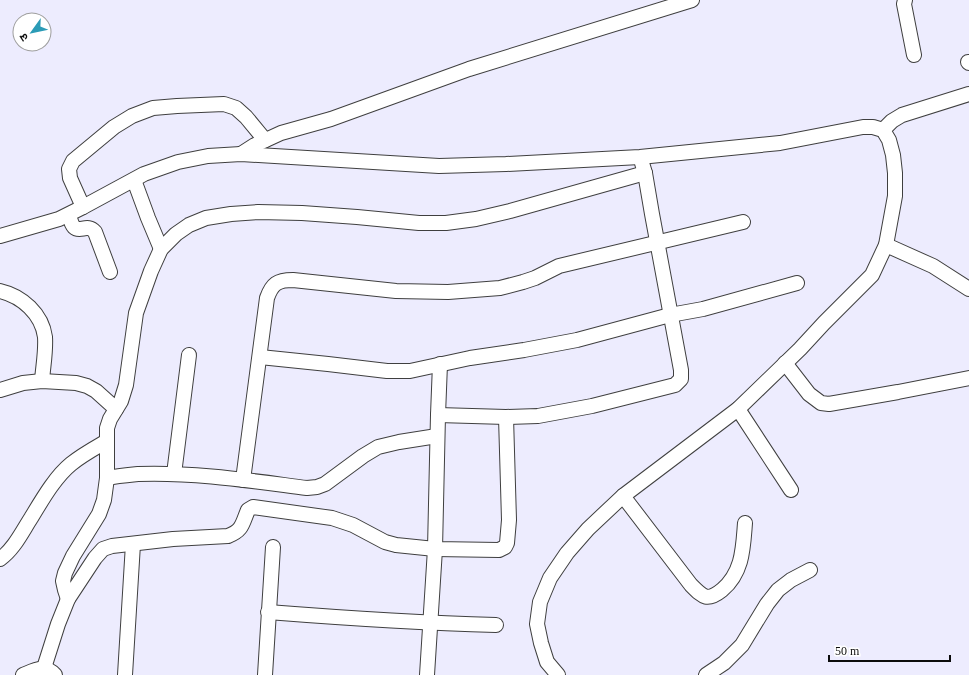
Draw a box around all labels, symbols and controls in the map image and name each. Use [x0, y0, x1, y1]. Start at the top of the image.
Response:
north arrow [12, 12, 52, 52]
text: उ [17, 31, 30, 43]
scale bar [829, 637, 950, 663]
text: 50 m [835, 644, 860, 658]

